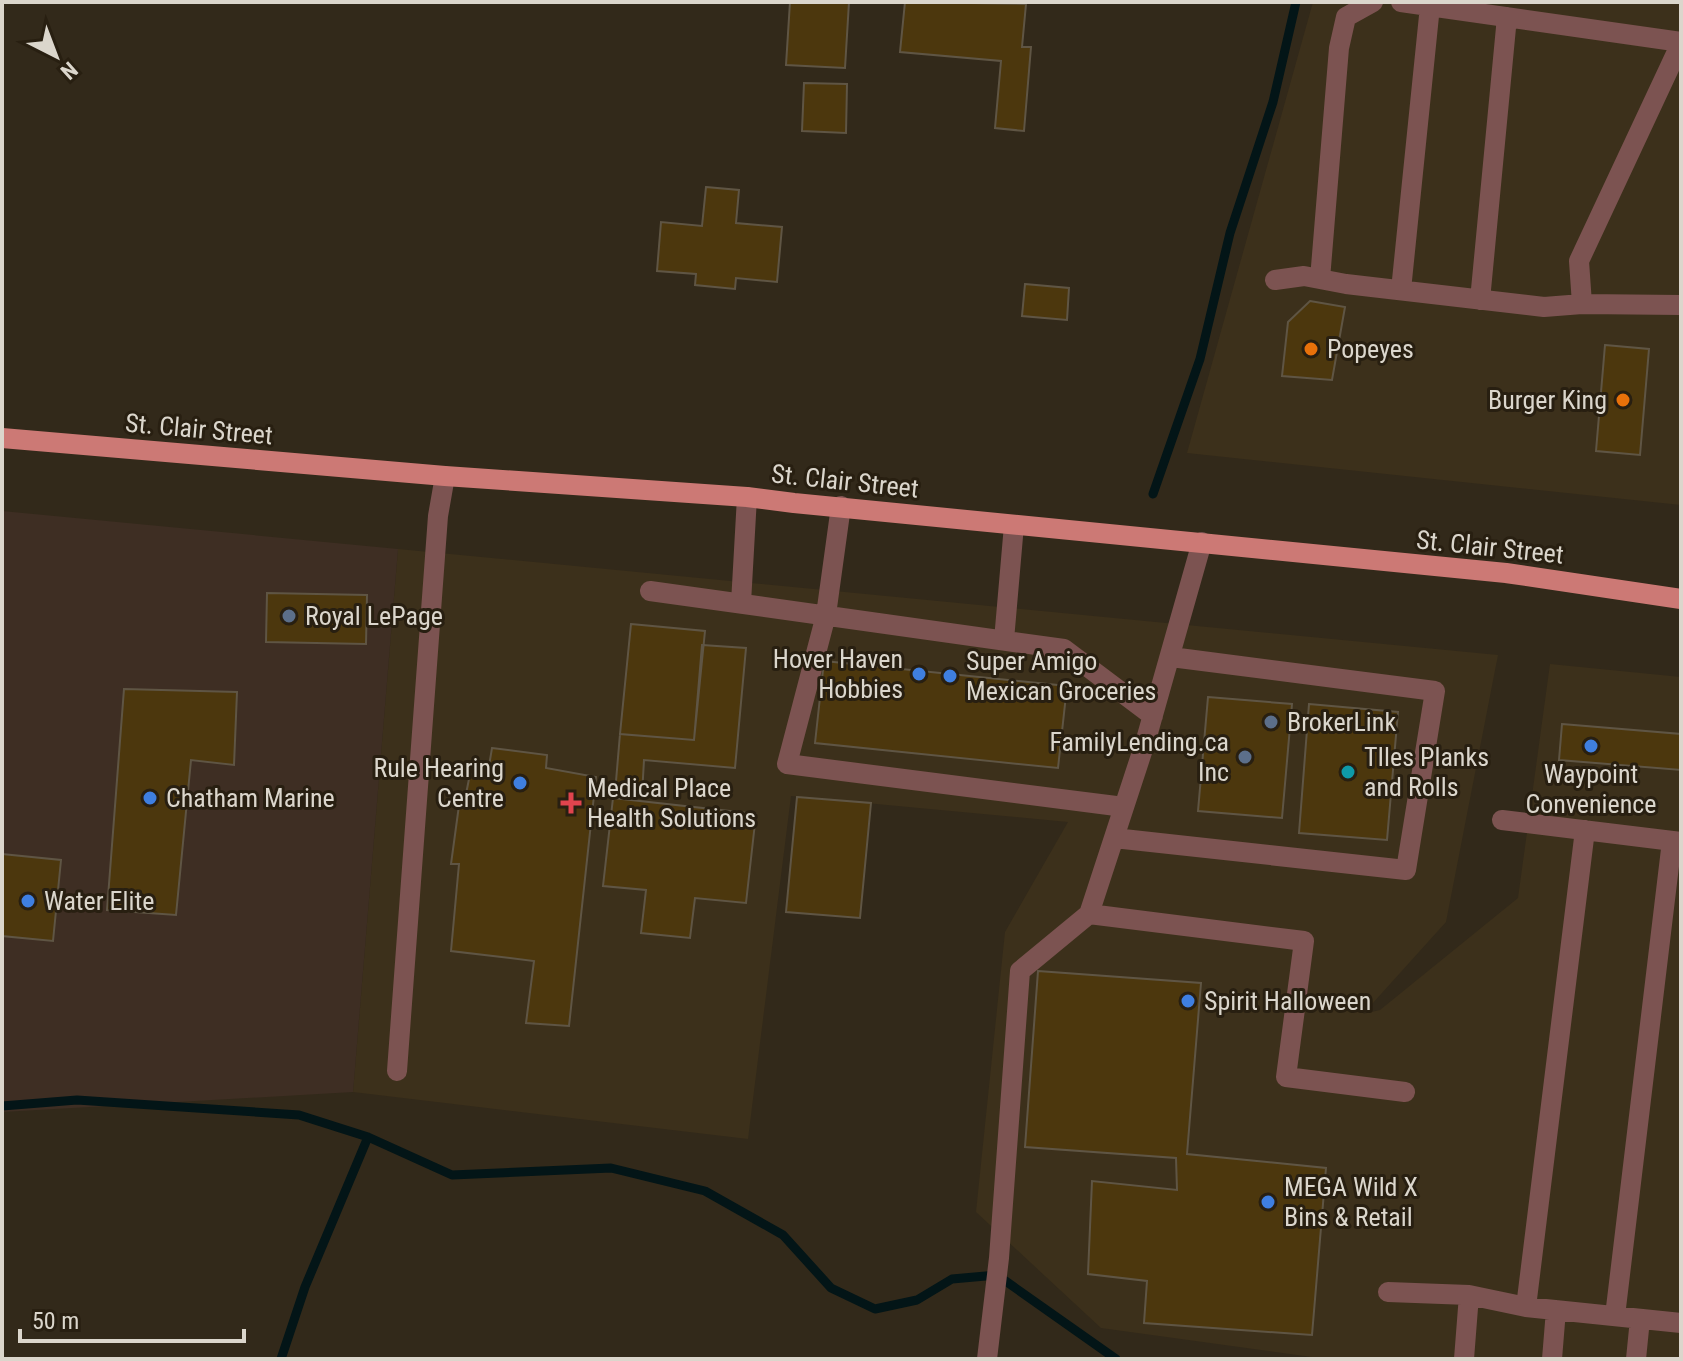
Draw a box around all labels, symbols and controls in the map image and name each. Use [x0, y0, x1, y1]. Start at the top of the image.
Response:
north arrow [16, 16, 96, 96]
text: N [56, 57, 82, 84]
place label: Popeyes [1327, 334, 1414, 364]
marker: Popeyes [1302, 340, 1320, 358]
place label: Burger King [1488, 385, 1607, 415]
marker: Burger King [1614, 391, 1632, 409]
street label: St. Clair Street [124, 408, 274, 450]
street label: St. Clair Street [770, 458, 920, 504]
street label: St. Clair Street [1415, 524, 1565, 570]
place label: Royal LePage [305, 601, 443, 631]
marker: Royal LePage [280, 607, 298, 625]
place label: Hover Haven Hobbies [773, 644, 903, 704]
place label: Super Amigo Mexican Groceries [966, 646, 1156, 706]
marker: Hover Haven Hobbies [910, 665, 928, 683]
marker: Super Amigo Mexican Groceries [941, 667, 959, 685]
place label: BrokerLink [1287, 707, 1396, 737]
marker: BrokerLink [1262, 713, 1280, 731]
place label: FamilyLending.ca Inc [1049, 727, 1229, 787]
marker: Waypoint Convenience [1582, 737, 1600, 755]
place label: TIles Planks and Rolls [1364, 742, 1489, 802]
marker: FamilyLending.ca Inc [1236, 748, 1254, 766]
place label: Rule Hearing Centre [373, 753, 504, 813]
place label: Waypoint Convenience [1525, 759, 1657, 819]
marker: TIles Planks and Rolls [1339, 763, 1357, 781]
place label: Medical Place Health Solutions [587, 773, 756, 833]
marker: Rule Hearing Centre [511, 774, 529, 792]
place label: Chatham Marine [166, 783, 335, 813]
marker: Chatham Marine [141, 789, 159, 807]
marker: Medical Place Health Solutions [562, 794, 580, 812]
place label: Water Elite [44, 886, 154, 916]
marker: Water Elite [19, 892, 37, 910]
place label: Spirit Halloween [1204, 986, 1371, 1016]
marker: Spirit Halloween [1179, 992, 1197, 1010]
place label: MEGA Wild X Bins & Retail [1284, 1172, 1418, 1232]
marker: MEGA Wild X Bins & Retail [1259, 1193, 1277, 1211]
scale bar [20, 1293, 244, 1343]
text: 50 m [32, 1307, 79, 1335]

